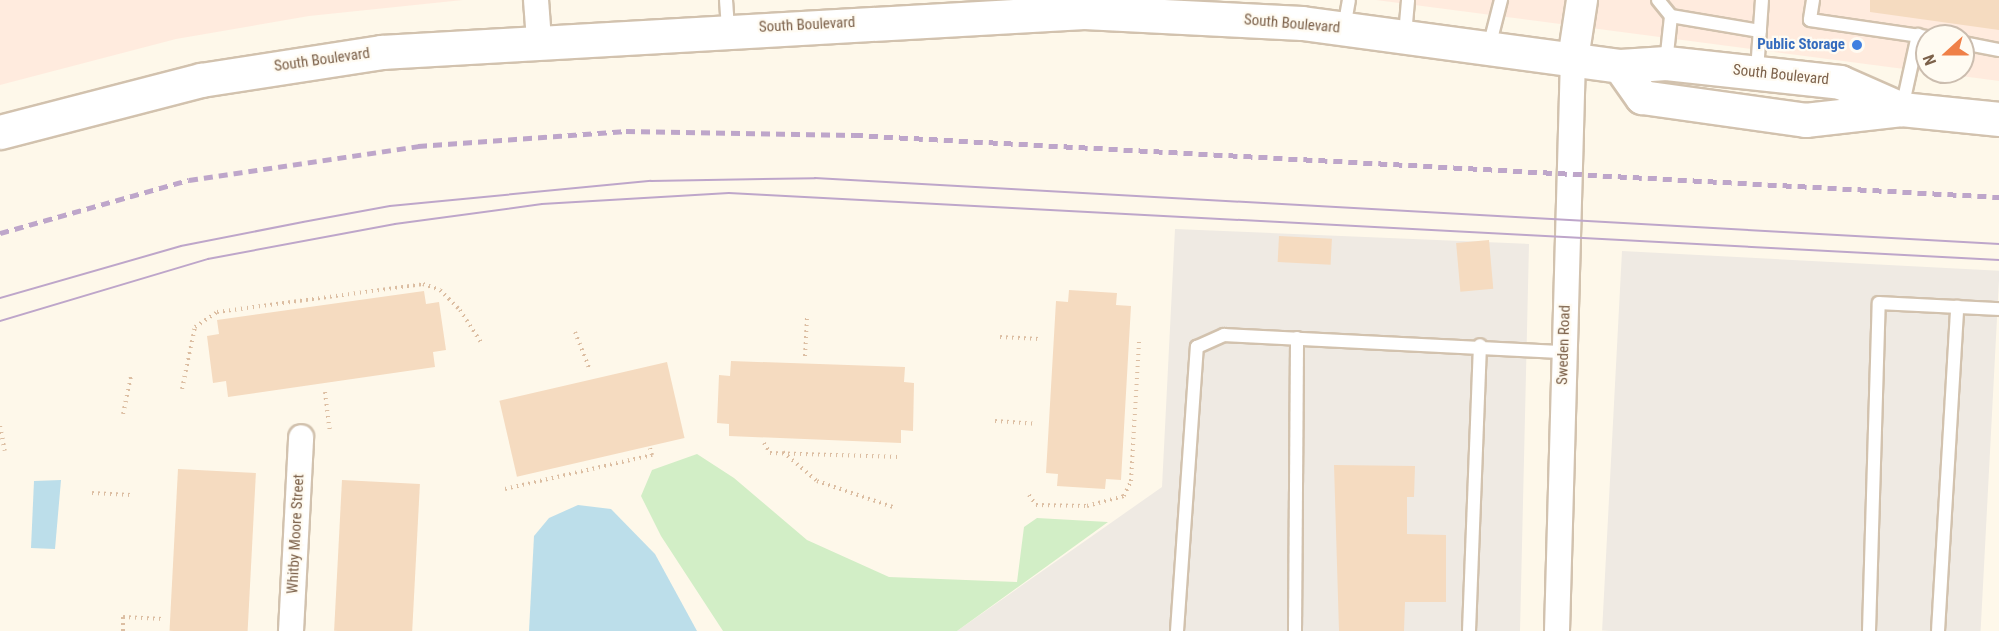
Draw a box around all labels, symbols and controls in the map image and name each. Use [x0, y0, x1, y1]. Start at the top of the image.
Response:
street label: South Boulevard [1243, 11, 1341, 37]
street label: South Boulevard [758, 13, 856, 37]
north arrow [1915, 24, 1975, 84]
place label: Public Storage [1757, 36, 1845, 54]
marker: Public Storage [1850, 38, 1864, 52]
street label: South Boulevard [273, 44, 371, 76]
text: N [1919, 52, 1940, 68]
street label: South Boulevard [1732, 61, 1830, 89]
street label: Sweden Road [1554, 305, 1574, 385]
street label: Whitby Moore Street [284, 474, 308, 594]

